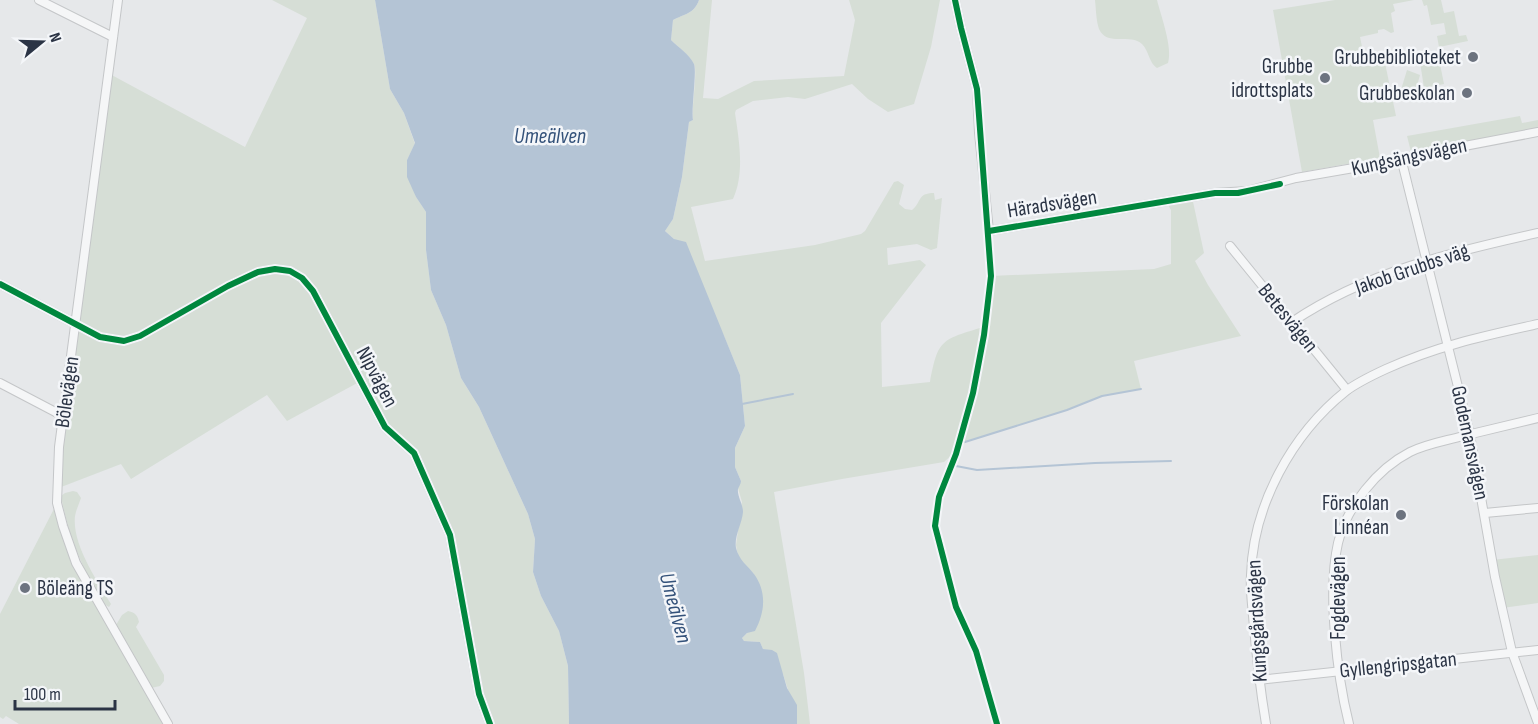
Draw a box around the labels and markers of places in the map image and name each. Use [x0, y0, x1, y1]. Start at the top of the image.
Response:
place label: Grubbebiblioteket [1334, 45, 1461, 70]
marker: Grubbebiblioteket [1466, 50, 1480, 64]
place label: Grubbe idrottsplats [1231, 54, 1313, 103]
marker: Grubbe idrottsplats [1318, 71, 1332, 85]
place label: Grubbeskolan [1359, 81, 1455, 106]
marker: Grubbeskolan [1460, 86, 1474, 100]
place label: Förskolan Linnéan [1322, 491, 1389, 540]
marker: Förskolan Linnéan [1394, 508, 1408, 522]
place label: Böleäng TS [37, 576, 114, 601]
marker: Böleäng TS [18, 581, 32, 595]

